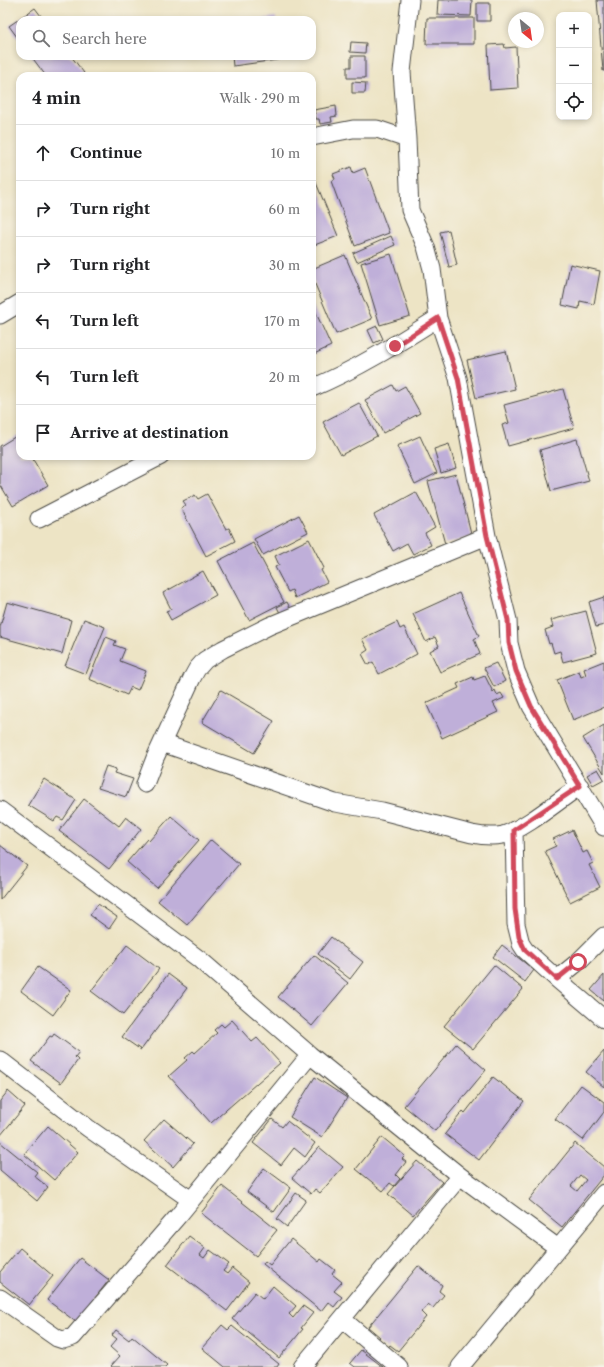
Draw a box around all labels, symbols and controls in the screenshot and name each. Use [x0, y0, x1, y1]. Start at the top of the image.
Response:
north arrow [508, 12, 544, 48]
map controls [556, 12, 592, 120]
button: + [556, 12, 592, 48]
search box [16, 16, 316, 60]
icon: search [30, 27, 52, 49]
text: Search here [62, 29, 147, 48]
button: − [556, 48, 592, 84]
button: locate [556, 84, 592, 120]
text: 4 min [32, 88, 81, 108]
text: Walk · 290 m [219, 90, 300, 106]
icon: ahead [32, 142, 54, 164]
text: Continue [70, 143, 142, 162]
text: 10 m [271, 145, 300, 161]
icon: right [32, 198, 54, 220]
text: Turn right [70, 199, 150, 218]
text: 60 m [269, 201, 300, 217]
icon: right [32, 254, 54, 276]
text: Turn right [70, 255, 150, 274]
text: 30 m [269, 257, 300, 273]
icon: left [32, 310, 54, 332]
text: Turn left [70, 311, 139, 330]
text: 170 m [264, 313, 300, 329]
route end [386, 337, 404, 355]
icon: left [32, 366, 54, 388]
text: Turn left [70, 367, 139, 386]
text: 20 m [269, 369, 300, 385]
icon: arrive [32, 422, 54, 444]
text: Arrive at destination [70, 423, 229, 442]
route start [569, 953, 587, 971]

